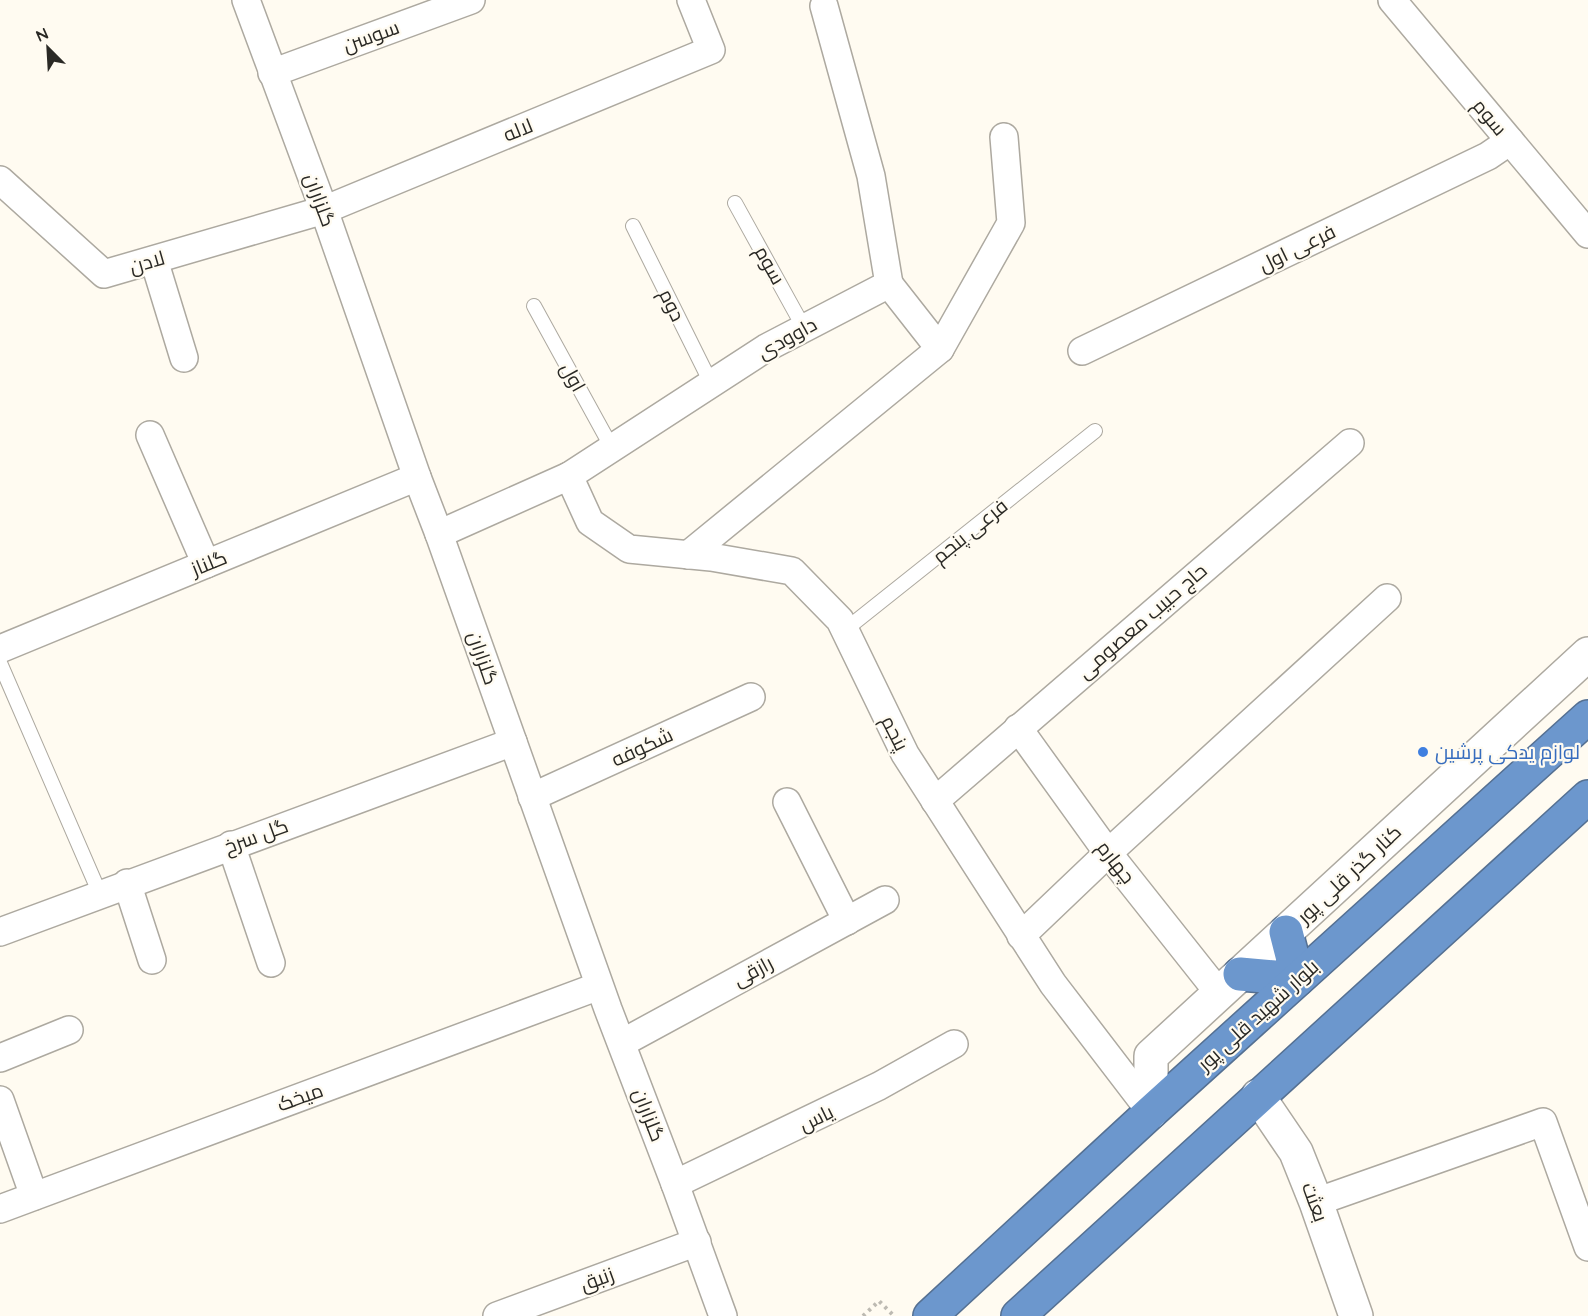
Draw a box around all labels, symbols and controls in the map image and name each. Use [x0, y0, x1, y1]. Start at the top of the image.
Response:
street label: سوسن [339, 14, 403, 58]
north arrow [18, 18, 78, 78]
text: N [32, 23, 51, 46]
street label: سوم [1466, 93, 1513, 142]
street label: لاله [499, 112, 536, 147]
street label: گلزاران [298, 170, 342, 230]
street label: فرعی اول [1254, 218, 1340, 278]
street label: سوم [748, 241, 791, 290]
street label: لادن [126, 245, 168, 279]
street label: دوم [652, 284, 691, 326]
street label: داوودی [753, 311, 821, 365]
street label: اول [554, 358, 592, 396]
street label: فرعی پنجم [927, 493, 1014, 570]
street label: گلناز [186, 544, 231, 581]
street label: حاج حبیب معصومی [1072, 558, 1213, 685]
street label: گلزاران [462, 628, 504, 688]
street label: پنجم [874, 711, 915, 756]
street label: شکوفه [607, 721, 677, 772]
place label: لوازم یدکی پرشین [1435, 739, 1580, 766]
marker: لوازم یدکی پرشین [1416, 745, 1430, 759]
street label: گل سرخ [220, 812, 292, 861]
street label: کنار گذر قلی پور [1291, 819, 1407, 930]
street label: چهارم [1090, 835, 1141, 890]
street label: رازقی [728, 950, 778, 992]
street label: بلوار شهید قلی پور [1191, 954, 1324, 1077]
street label: میخک [273, 1077, 326, 1116]
street label: گلزاران [627, 1085, 671, 1145]
street label: یاس [794, 1098, 838, 1137]
street label: بعثت [1297, 1179, 1334, 1225]
street label: زنبق [576, 1261, 618, 1297]

